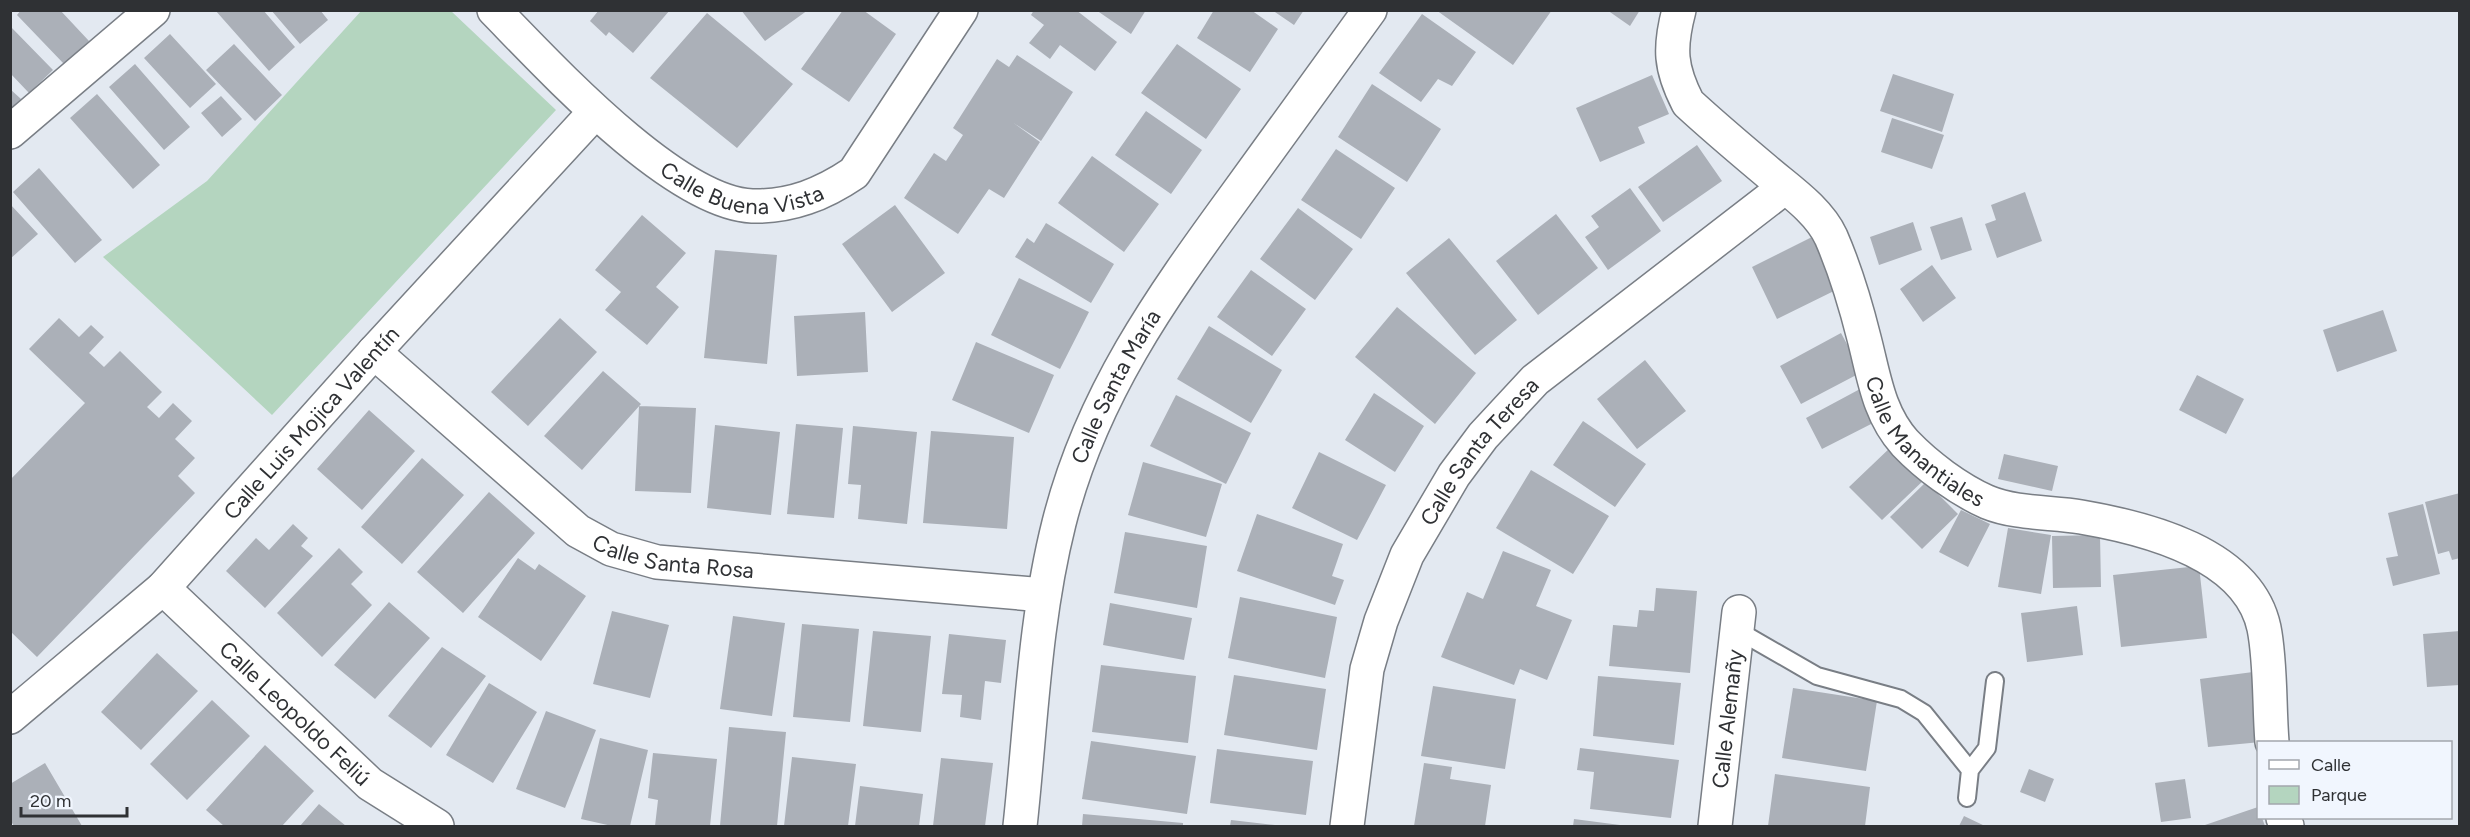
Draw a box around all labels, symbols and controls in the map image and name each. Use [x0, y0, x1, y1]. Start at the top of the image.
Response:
street label: Calle Buena Vista [655, 155, 828, 220]
street label: Calle Santa María [1065, 304, 1166, 467]
street label: Calle Luis Mojica Valentín [217, 320, 405, 525]
street label: Calle Santa Teresa [1414, 372, 1544, 530]
street label: Calle Manantiales [1860, 373, 1989, 512]
street label: Calle Santa Rosa [588, 528, 755, 584]
street label: Calle Leopoldo Feliú [214, 635, 376, 791]
street label: Calle Alemañy [1706, 647, 1748, 790]
legend [2257, 741, 2452, 819]
text: Calle [2311, 754, 2351, 776]
scale bar [21, 780, 128, 818]
text: Parque [2311, 784, 2367, 806]
text: 20 m [30, 790, 71, 812]

